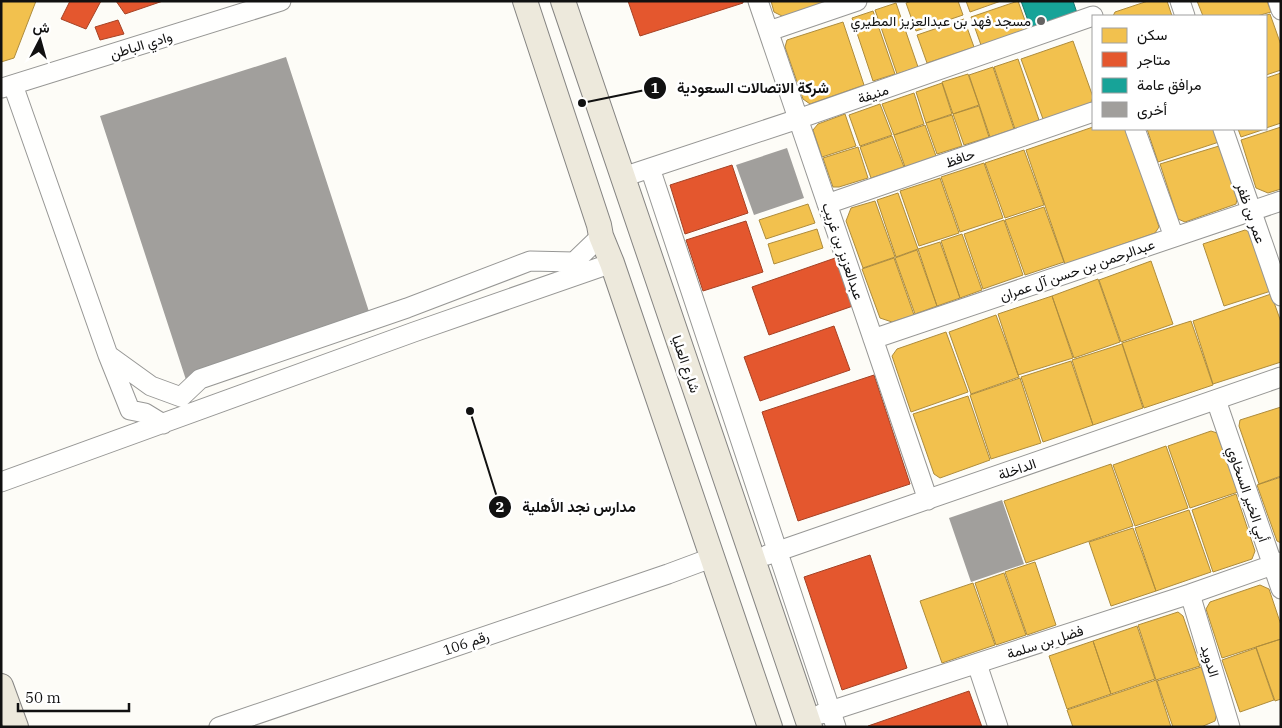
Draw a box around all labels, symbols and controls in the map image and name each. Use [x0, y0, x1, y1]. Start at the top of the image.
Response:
place label: مسجد فهد بن عبدالعزيز المطيري [851, 12, 1031, 33]
north arrow [15, 15, 65, 65]
marker: مسجد فهد بن عبدالعزيز المطيري [1035, 15, 1047, 27]
legend [1092, 15, 1267, 130]
text: ش [32, 17, 51, 37]
text: سكن [1137, 25, 1167, 45]
street label: وادي الباطن [108, 27, 175, 66]
text: متاجر [1136, 50, 1171, 69]
callout: شركة الاتصالات السعودية [642, 73, 839, 103]
text: مرافق عامة [1137, 75, 1201, 95]
text: 1 [650, 78, 660, 97]
text: شركة الاتصالات السعودية [677, 78, 829, 97]
street label: منيفة [855, 80, 891, 108]
text: أخرى [1137, 100, 1167, 120]
street label: حافظ [943, 145, 977, 171]
street label: عمر بن ظفر [1232, 179, 1270, 246]
street label: عبدالعزيز بن غريب [818, 200, 868, 302]
street label: عبدالرحمن بن حسن آل عمران [997, 235, 1157, 306]
street label: شارع العليا [666, 333, 704, 396]
street label: أبي الخير السخاوي [1220, 444, 1273, 545]
street label: الداخلة [996, 454, 1038, 484]
callout: مدارس نجد الأهلية [487, 492, 646, 522]
text: 2 [495, 497, 505, 516]
text: مدارس نجد الأهلية [522, 497, 636, 516]
street label: فضل بن سلمة [1005, 621, 1085, 663]
street label: رقم 106 [441, 627, 492, 659]
street label: الدويد [1197, 643, 1223, 679]
scale bar [18, 680, 129, 712]
text: 50 m [25, 688, 61, 707]

